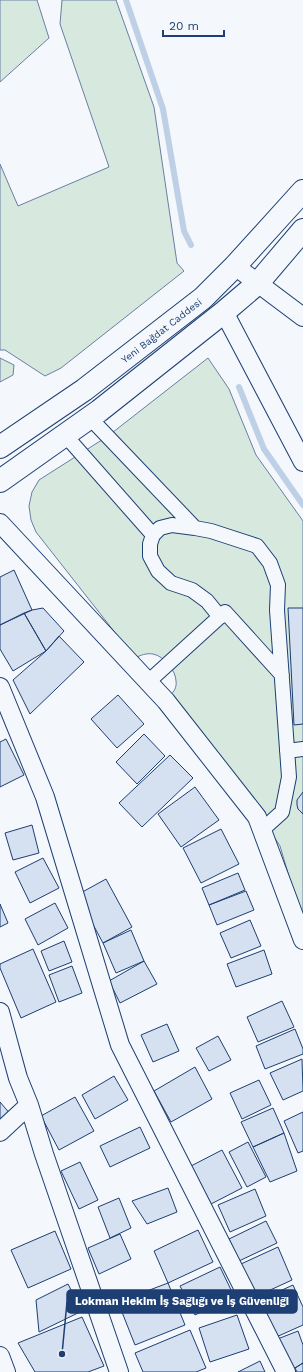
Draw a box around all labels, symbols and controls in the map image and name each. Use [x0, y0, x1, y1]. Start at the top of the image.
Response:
scale bar [163, 12, 224, 38]
text: 20 m [169, 19, 199, 33]
street label: Yeni Bağdat Caddesi [119, 296, 204, 365]
callout: Lokman Hekim İş Sağlığı ve İş Güvenliği [67, 1290, 297, 1313]
text: Lokman Hekim İş Sağlığı ve İş Güvenliği [75, 1295, 289, 1308]

